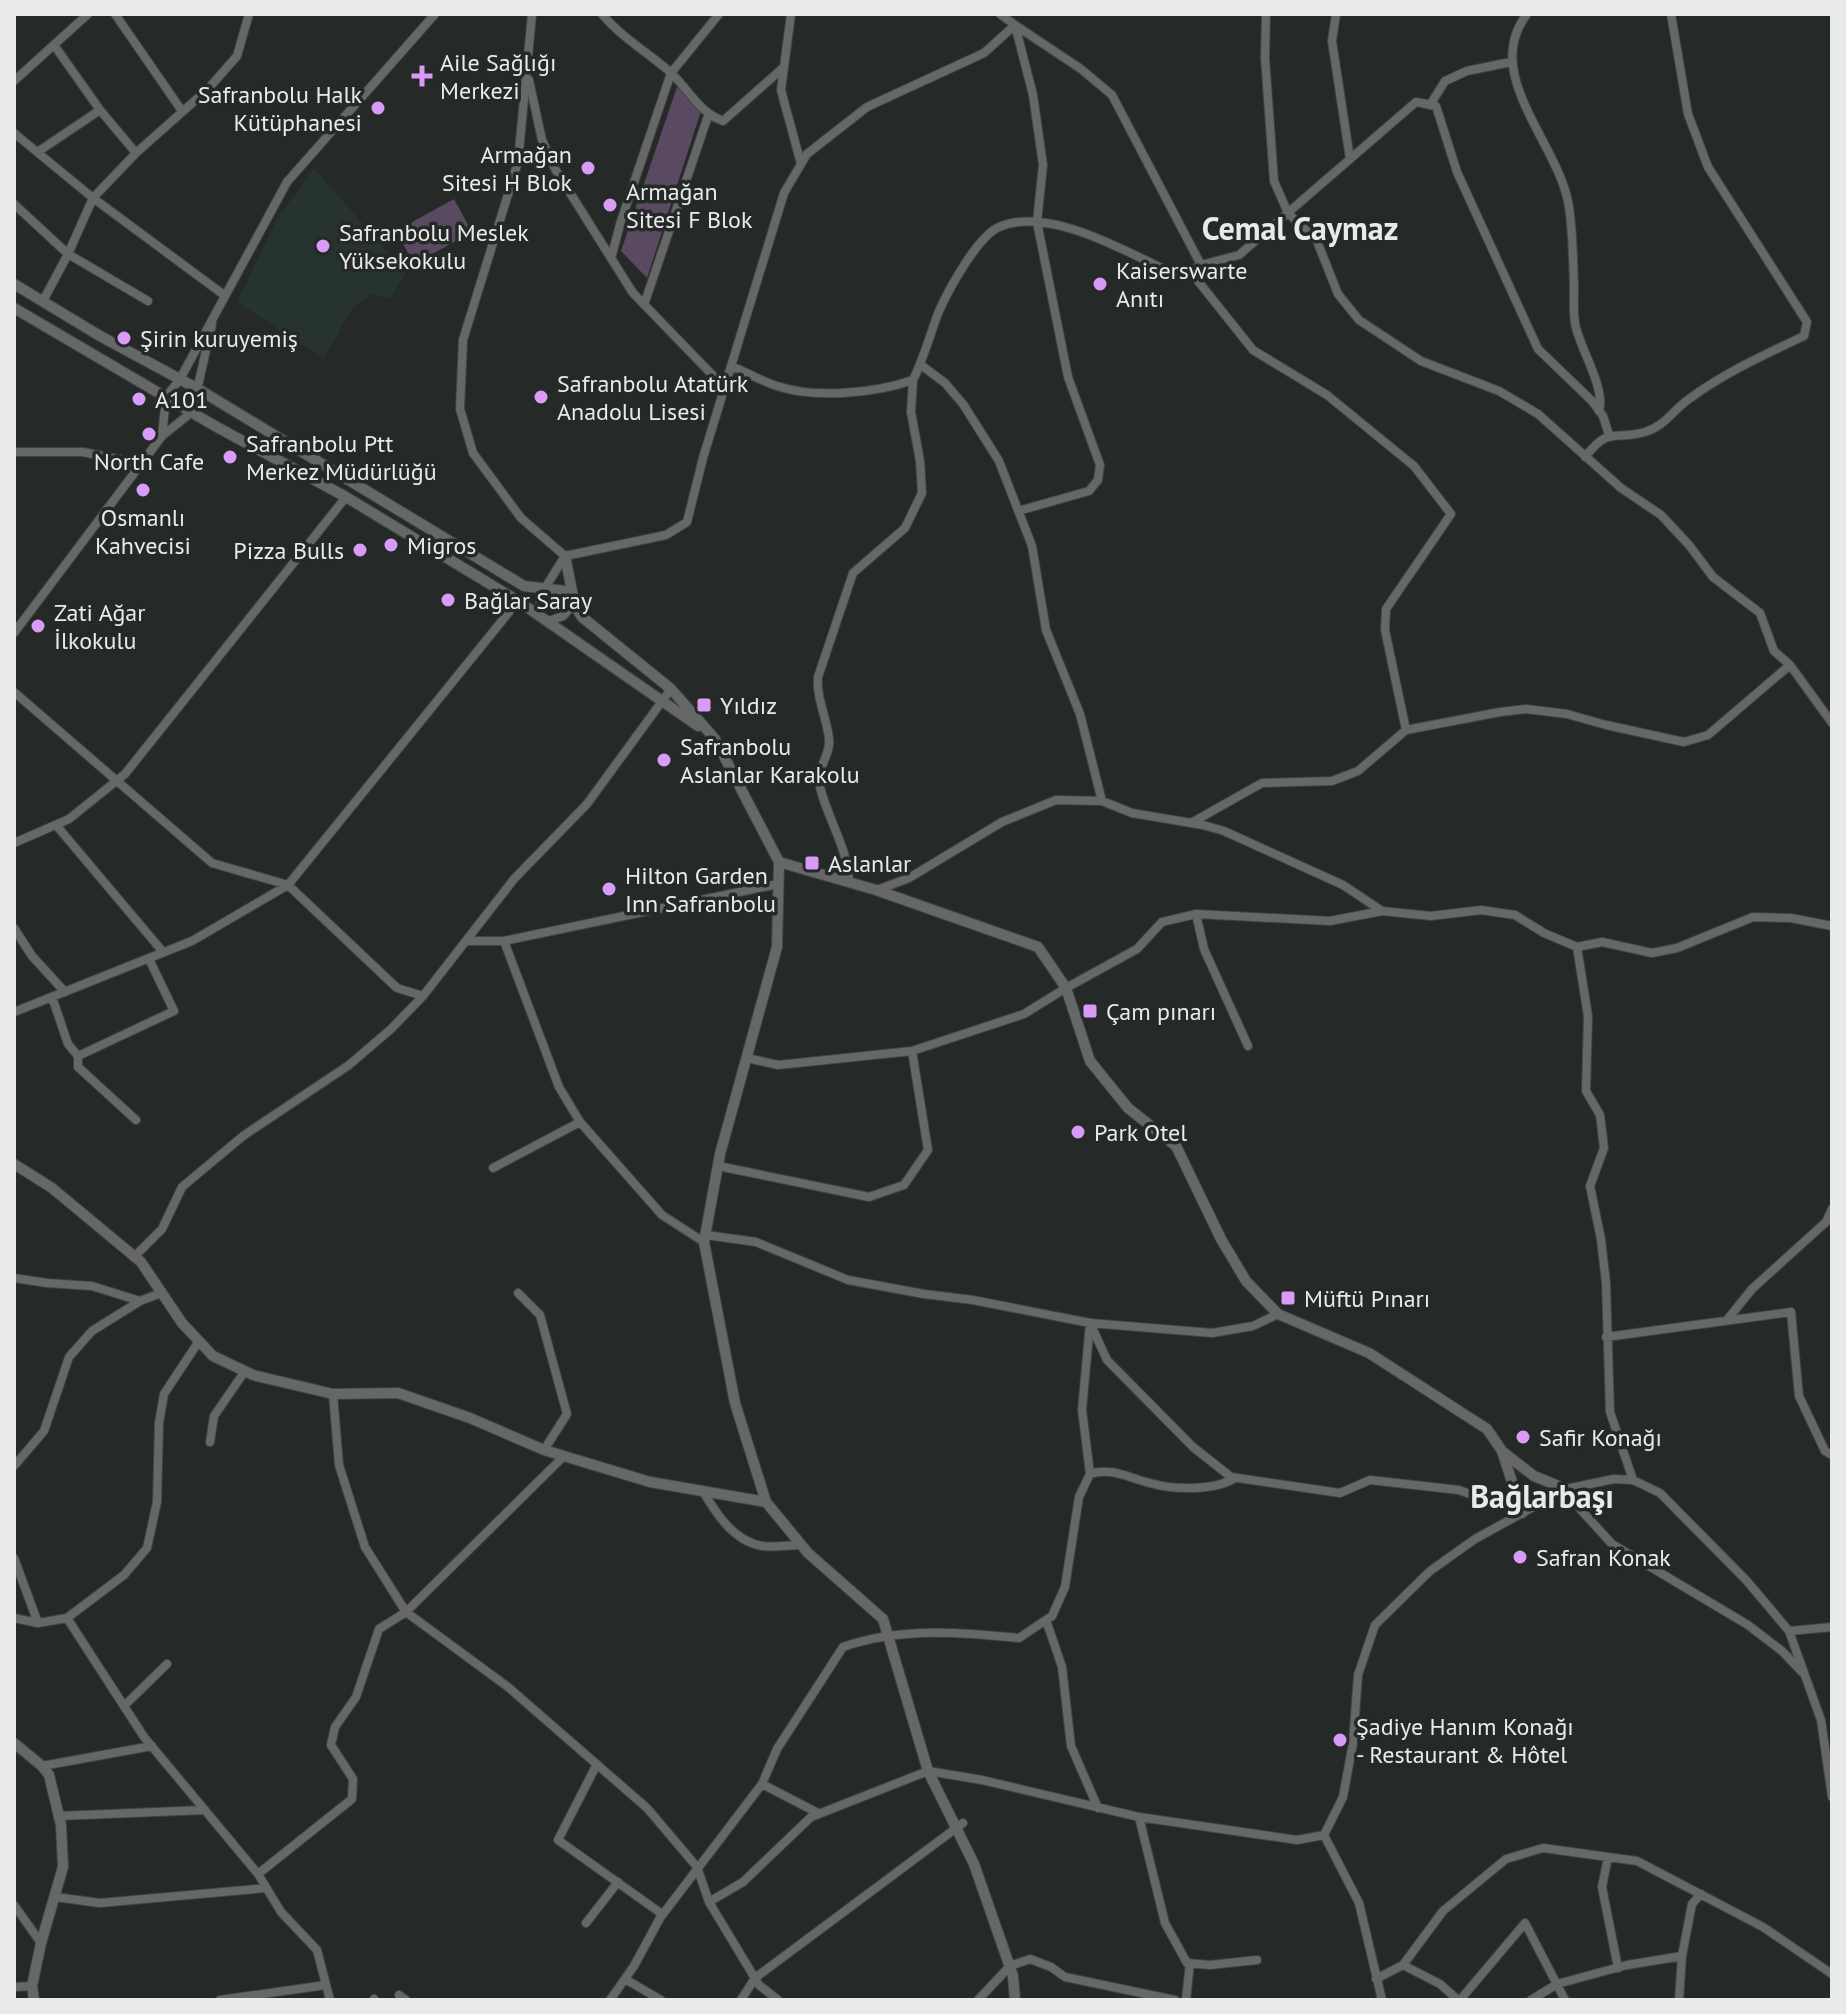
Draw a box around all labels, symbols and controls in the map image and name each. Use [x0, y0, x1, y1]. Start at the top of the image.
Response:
place label: Aile Sağlığı Merkezi [440, 47, 556, 106]
marker: Aile Sağlığı Merkezi [411, 65, 433, 87]
place label: Safranbolu Halk Kütüphanesi [198, 79, 362, 138]
marker: Safranbolu Halk Kütüphanesi [369, 99, 387, 117]
place label: Armağan Sitesi H Blok [442, 139, 572, 198]
marker: Armağan Sitesi H Blok [579, 159, 597, 177]
place label: Armağan Sitesi F Blok [626, 176, 753, 235]
marker: Armağan Sitesi F Blok [601, 196, 619, 214]
district label: Cemal Caymaz [1202, 207, 1398, 249]
place label: Safranbolu Meslek Yüksekokulu [339, 217, 529, 276]
marker: Safranbolu Meslek Yüksekokulu [314, 237, 332, 255]
place label: Kaiserswarte Anıtı [1116, 255, 1247, 314]
marker: Kaiserswarte Anıtı [1091, 275, 1109, 293]
place label: Şirin kuruyemiş [140, 323, 298, 354]
marker: Şirin kuruyemiş [115, 329, 133, 347]
place label: Safranbolu Atatürk Anadolu Lisesi [557, 368, 749, 427]
place label: A101 [155, 384, 208, 415]
marker: Safranbolu Atatürk Anadolu Lisesi [532, 388, 550, 406]
marker: A101 [130, 390, 148, 408]
marker: North Cafe [140, 425, 158, 443]
place label: Safranbolu Ptt Merkez Müdürlüğü [246, 428, 437, 487]
place label: North Cafe [94, 446, 204, 477]
marker: Safranbolu Ptt Merkez Müdürlüğü [221, 448, 239, 466]
marker: Osmanlı Kahvecisi [134, 481, 152, 499]
place label: Osmanlı Kahvecisi [95, 502, 191, 561]
place label: Migros [407, 530, 476, 561]
place label: Pizza Bulls [233, 535, 344, 566]
marker: Migros [382, 536, 400, 554]
marker: Pizza Bulls [351, 541, 369, 559]
place label: Bağlar Saray [464, 585, 592, 616]
marker: Bağlar Saray [439, 591, 457, 609]
place label: Zati Ağar İlkokulu [54, 597, 145, 656]
marker: Zati Ağar İlkokulu [29, 617, 47, 635]
place label: Yıldız [720, 690, 777, 721]
marker: Yıldız [695, 696, 713, 714]
place label: Safranbolu Aslanlar Karakolu [680, 731, 860, 790]
marker: Safranbolu Aslanlar Karakolu [655, 751, 673, 769]
place label: Aslanlar [828, 848, 911, 879]
marker: Aslanlar [803, 854, 821, 872]
place label: Hilton Garden Inn Safranbolu [625, 860, 776, 919]
marker: Hilton Garden Inn Safranbolu [600, 880, 618, 898]
place label: Çam pınarı [1106, 996, 1216, 1027]
marker: Çam pınarı [1081, 1002, 1099, 1020]
place label: Park Otel [1094, 1117, 1187, 1148]
marker: Park Otel [1069, 1123, 1087, 1141]
place label: Müftü Pınarı [1304, 1283, 1430, 1314]
marker: Müftü Pınarı [1279, 1289, 1297, 1307]
place label: Safir Konağı [1539, 1422, 1662, 1453]
marker: Safir Konağı [1514, 1428, 1532, 1446]
district label: Bağlarbaşı [1470, 1475, 1614, 1517]
place label: Safran Konak [1536, 1542, 1671, 1573]
marker: Safran Konak [1511, 1548, 1529, 1566]
place label: Şadiye Hanım Konağı - Restaurant & Hôtel [1356, 1711, 1574, 1770]
marker: Şadiye Hanım Konağı - Restaurant & Hôtel [1331, 1731, 1349, 1749]

